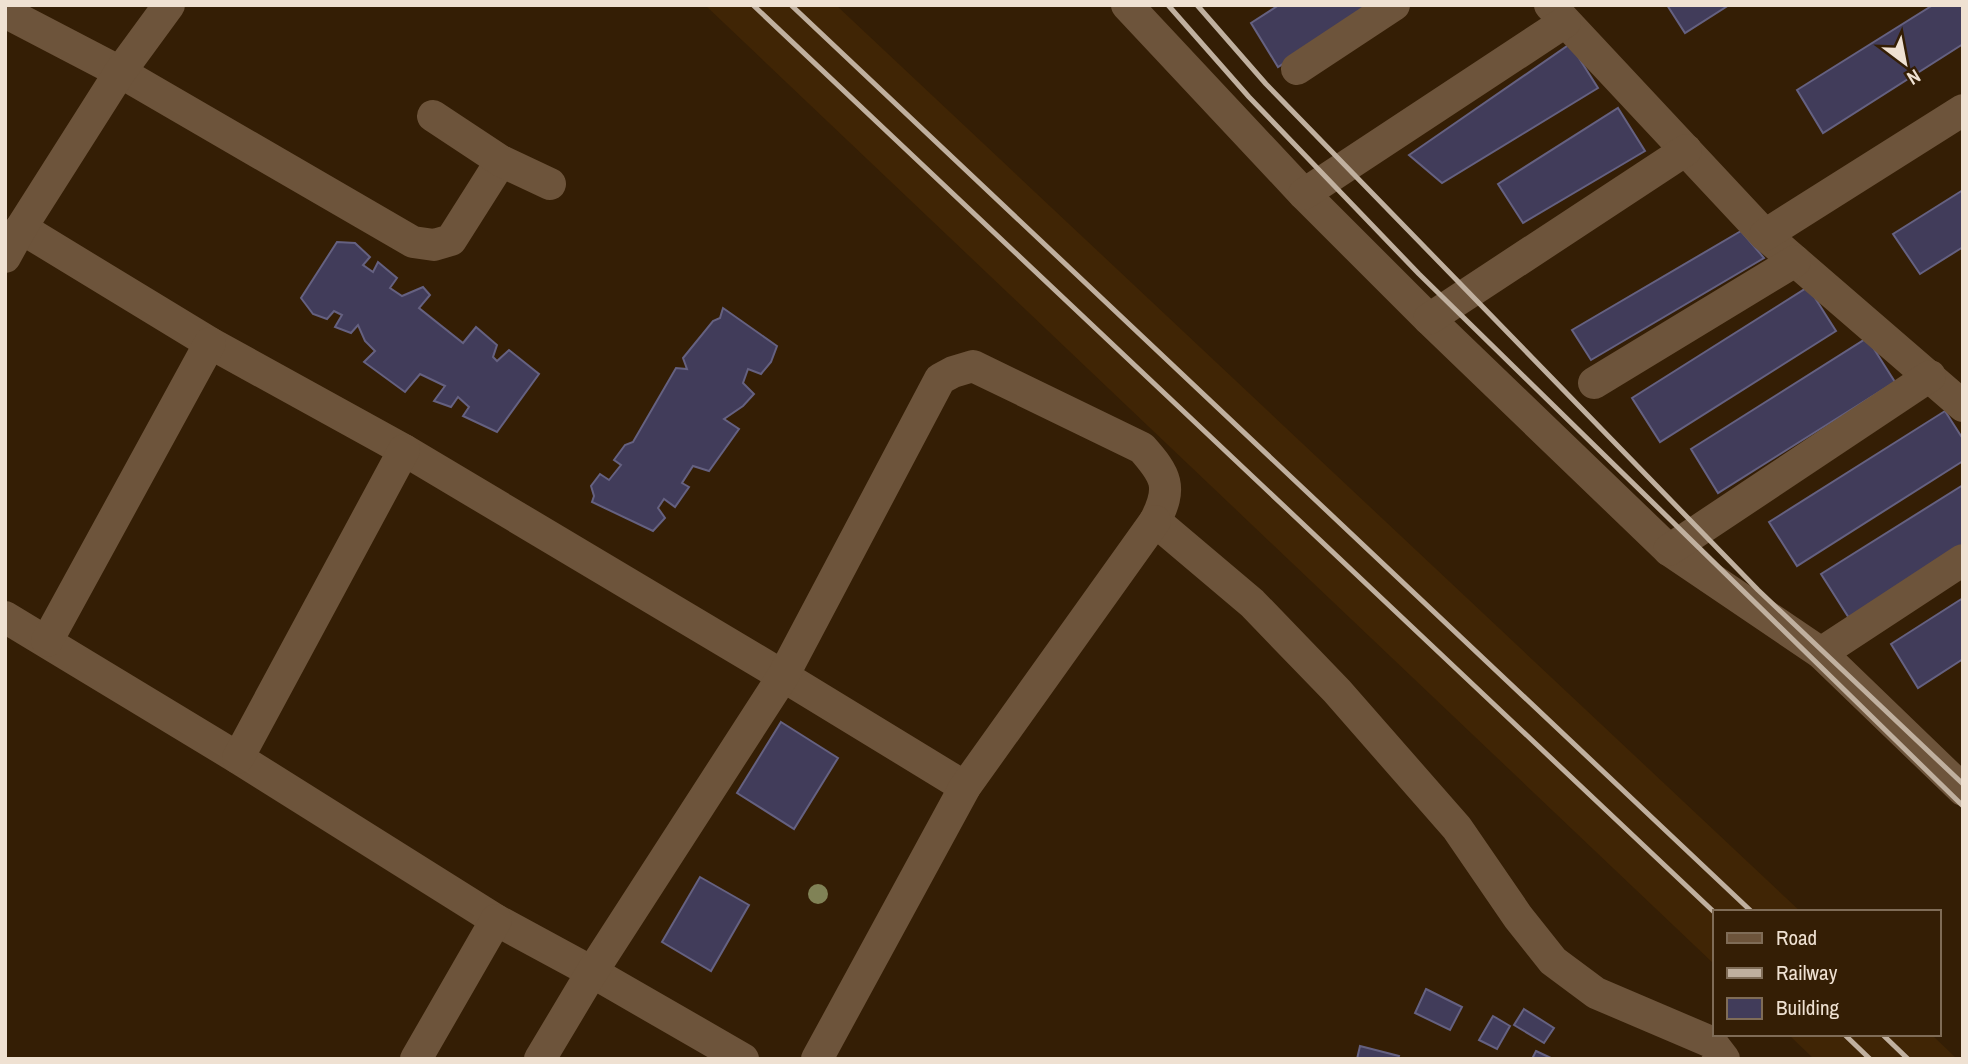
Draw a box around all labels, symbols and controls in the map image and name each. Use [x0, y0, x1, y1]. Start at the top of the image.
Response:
north arrow [1870, 28, 1940, 98]
text: N [1902, 63, 1926, 91]
legend [1713, 910, 1940, 1036]
text: Road [1776, 923, 1817, 952]
text: Railway [1776, 958, 1838, 987]
text: Building [1776, 993, 1840, 1022]

